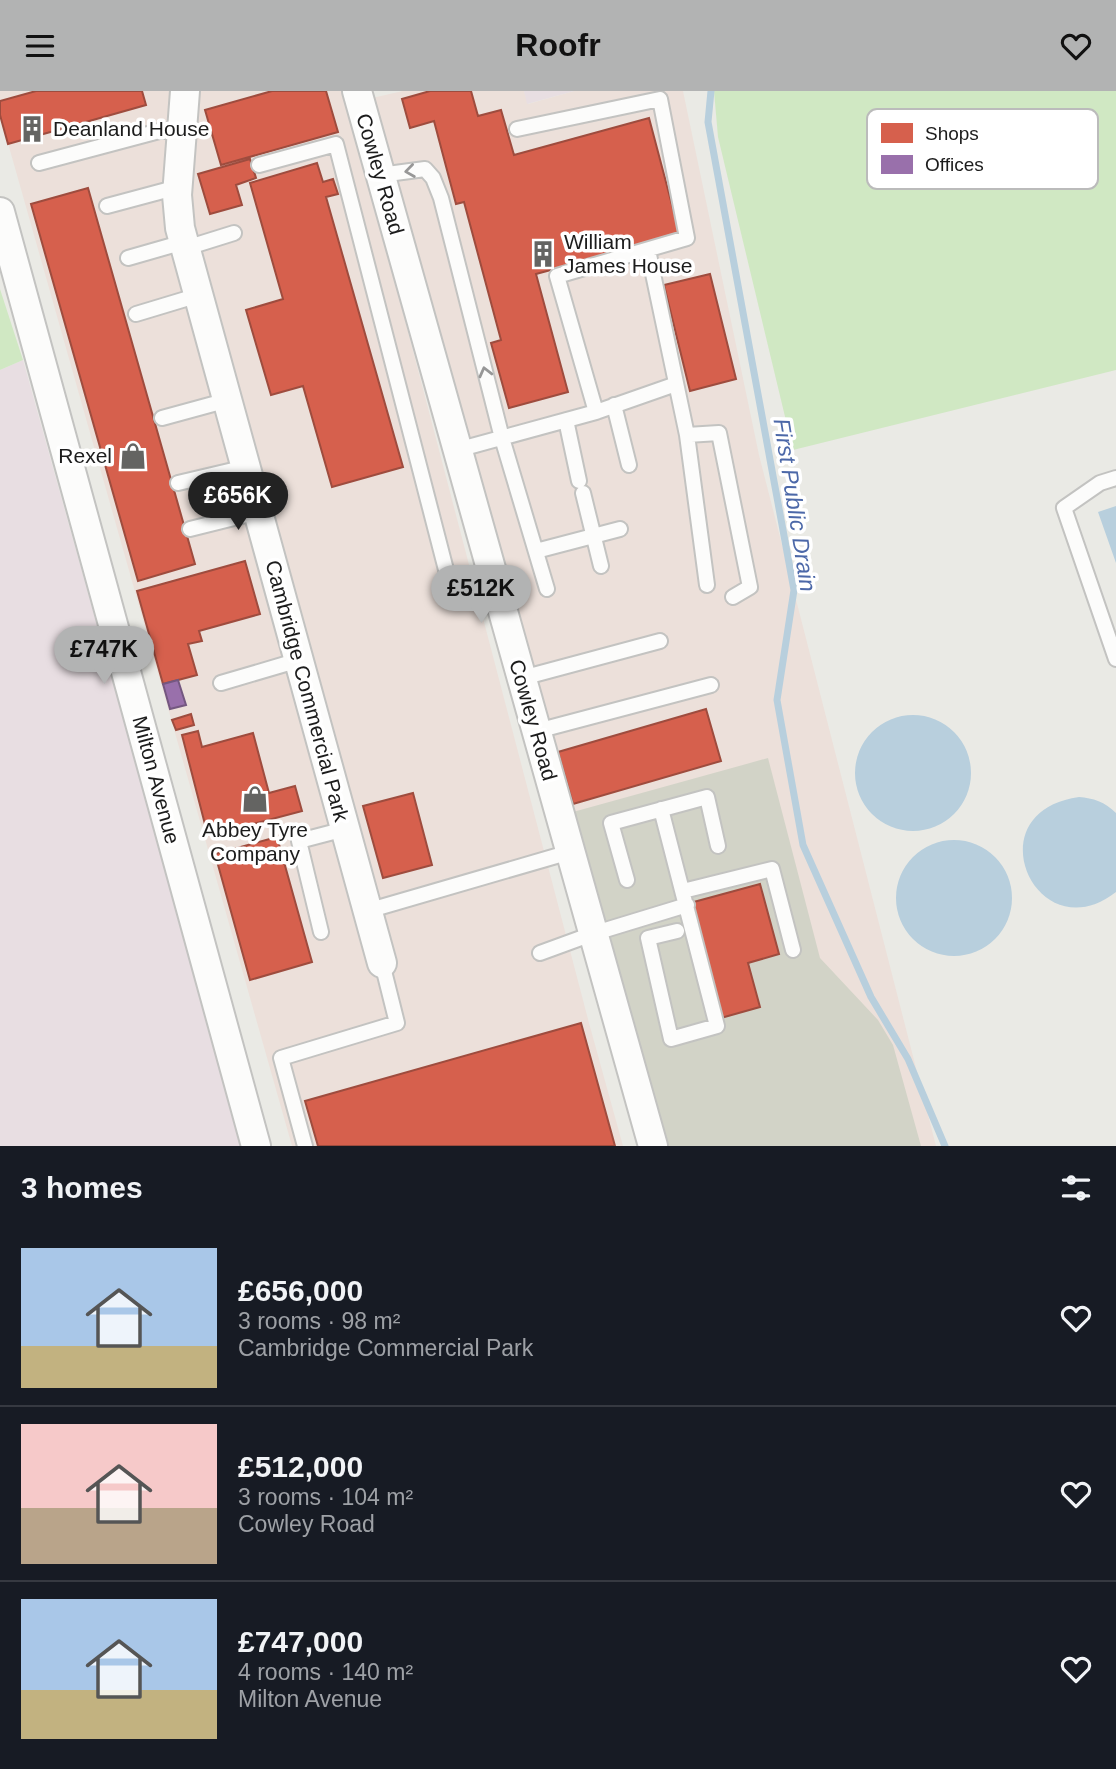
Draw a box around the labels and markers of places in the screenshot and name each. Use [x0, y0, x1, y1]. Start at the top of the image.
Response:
building icon: Deanland House [17, 114, 47, 144]
place label: Deanland House [53, 117, 209, 140]
place label: William James House [564, 230, 692, 277]
building icon: William James House [528, 239, 558, 269]
shop icon: Rexel [118, 441, 148, 471]
place label: Rexel [58, 444, 112, 467]
pin: £656K [189, 473, 287, 532]
pin: £512K [432, 566, 530, 625]
pin: £747K [55, 627, 153, 686]
shop icon: Abbey Tyre Company [240, 784, 270, 814]
place label: Abbey Tyre Company [202, 818, 308, 865]

